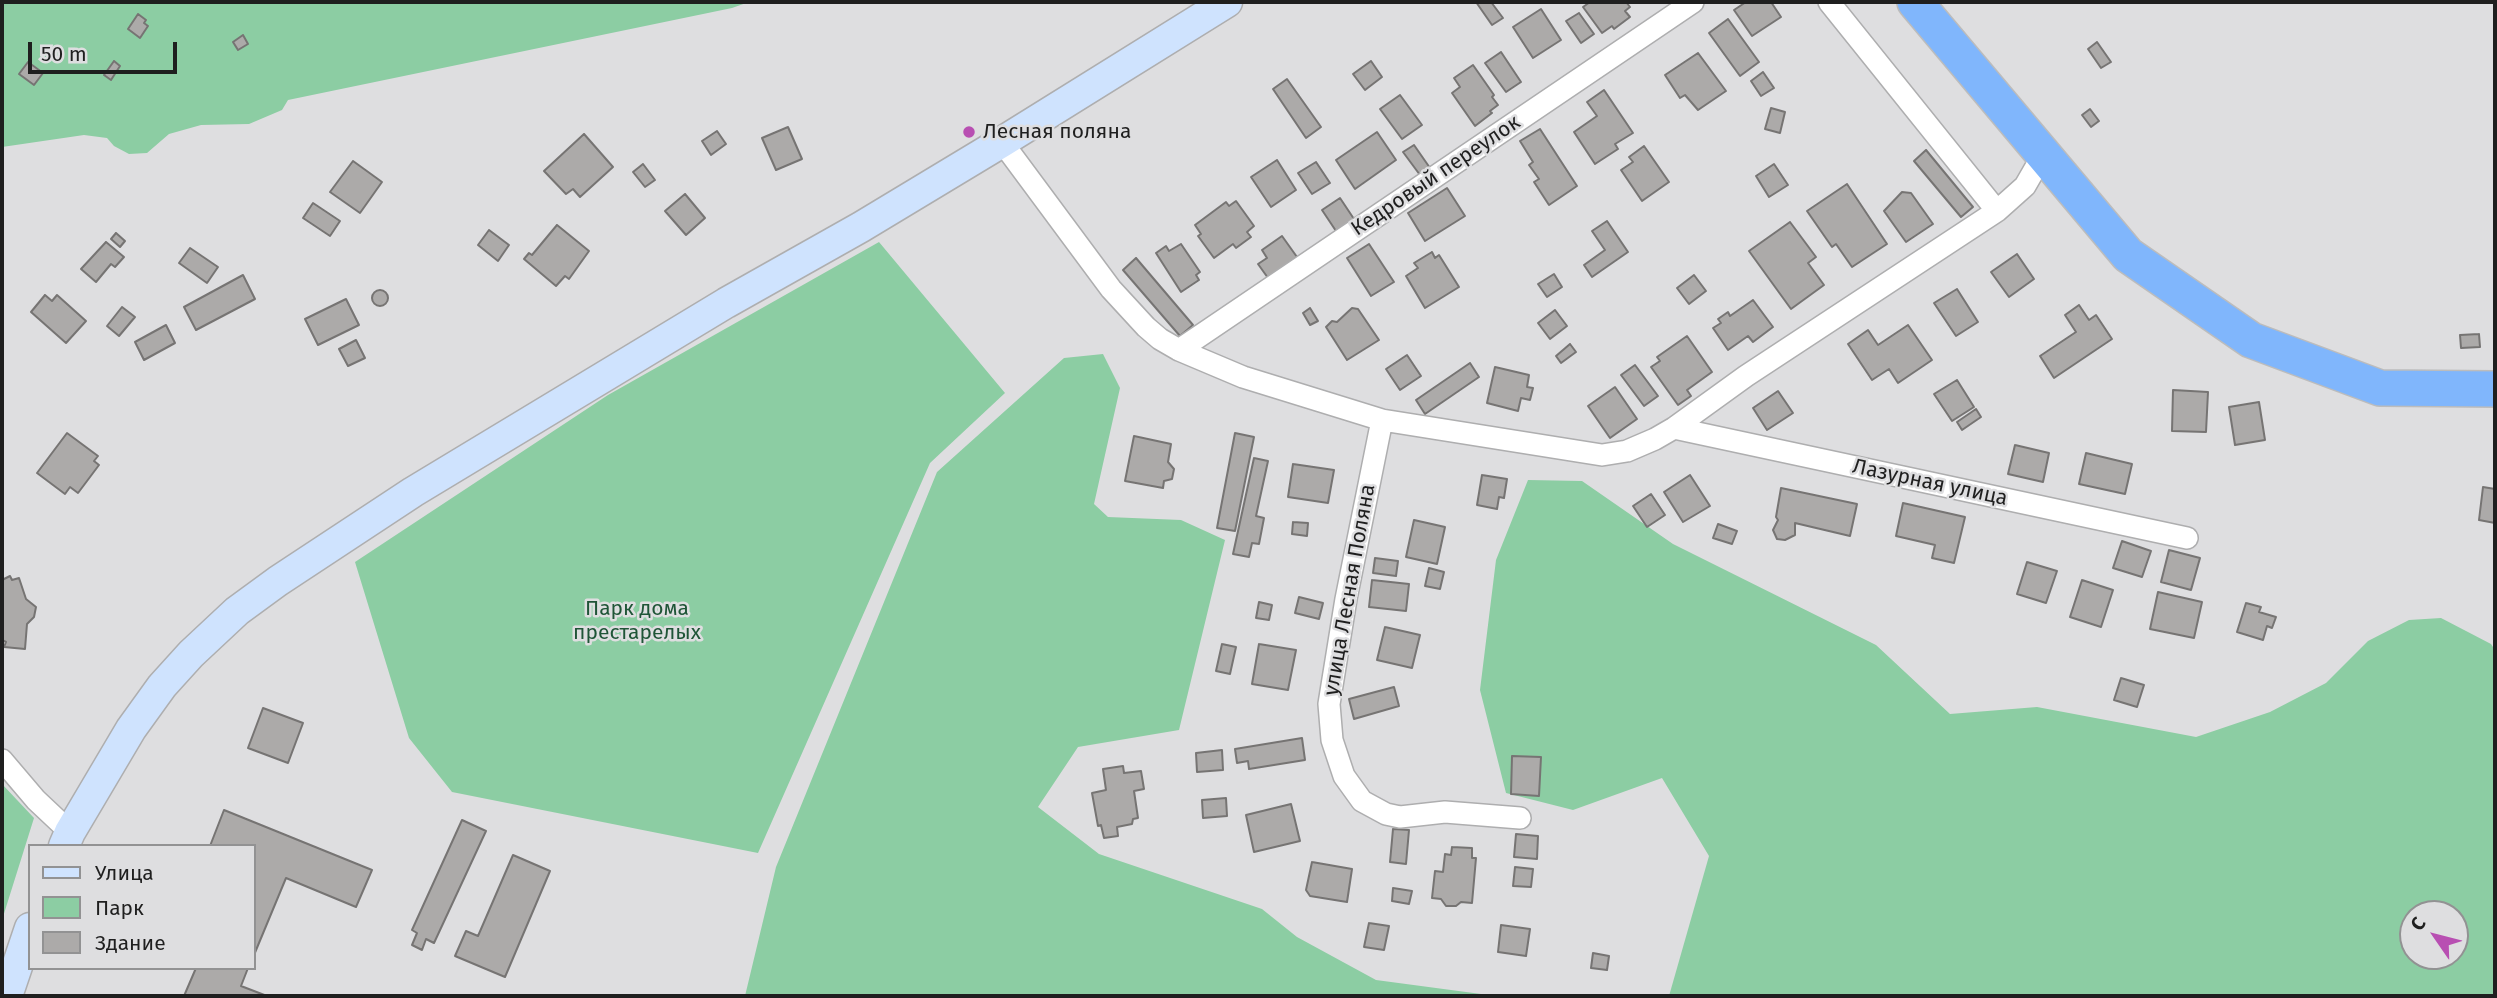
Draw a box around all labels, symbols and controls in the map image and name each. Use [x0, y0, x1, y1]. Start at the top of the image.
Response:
scale bar [32, 28, 180, 72]
text: 50 m [41, 41, 87, 67]
street label: Кедровый переулок [1347, 110, 1525, 242]
place label: Лесная поляна [983, 119, 1131, 145]
marker: Лесная поляна [961, 124, 977, 140]
street label: Лазурная улица [1850, 454, 2010, 512]
street label: улица Лесная Поляна [1319, 482, 1381, 698]
park label: Парк дома престарелых [573, 596, 701, 646]
legend [28, 844, 256, 970]
text: Улица [95, 860, 154, 886]
text: Парк [95, 895, 144, 921]
north arrow [2399, 900, 2469, 970]
text: С [2405, 913, 2431, 935]
text: Здание [95, 930, 166, 956]

